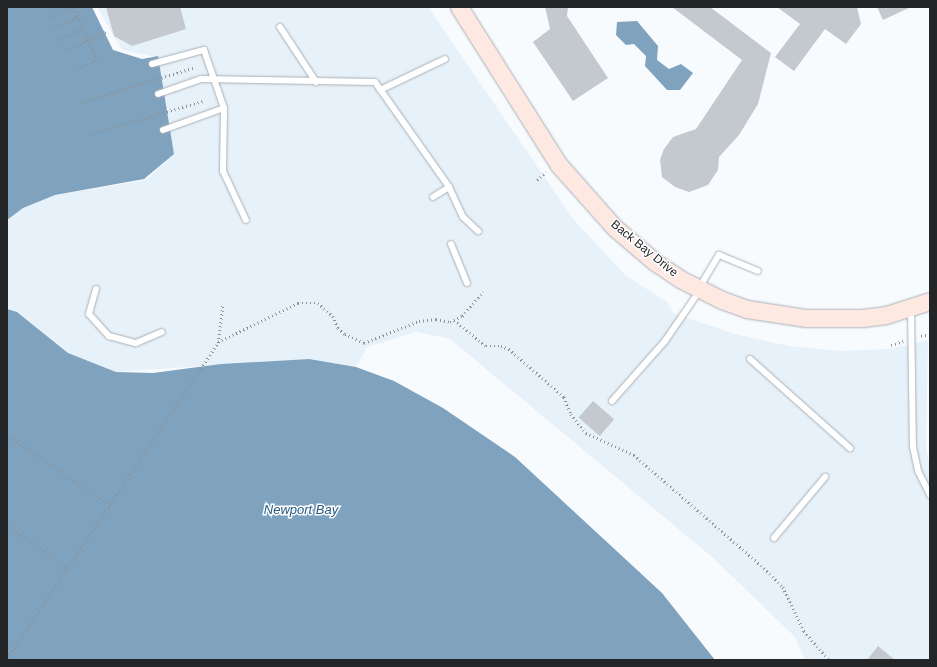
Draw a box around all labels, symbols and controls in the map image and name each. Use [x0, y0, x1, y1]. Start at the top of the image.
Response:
street label: Back Bay Drive [608, 218, 680, 280]
water label: Newport Bay [264, 502, 338, 518]

